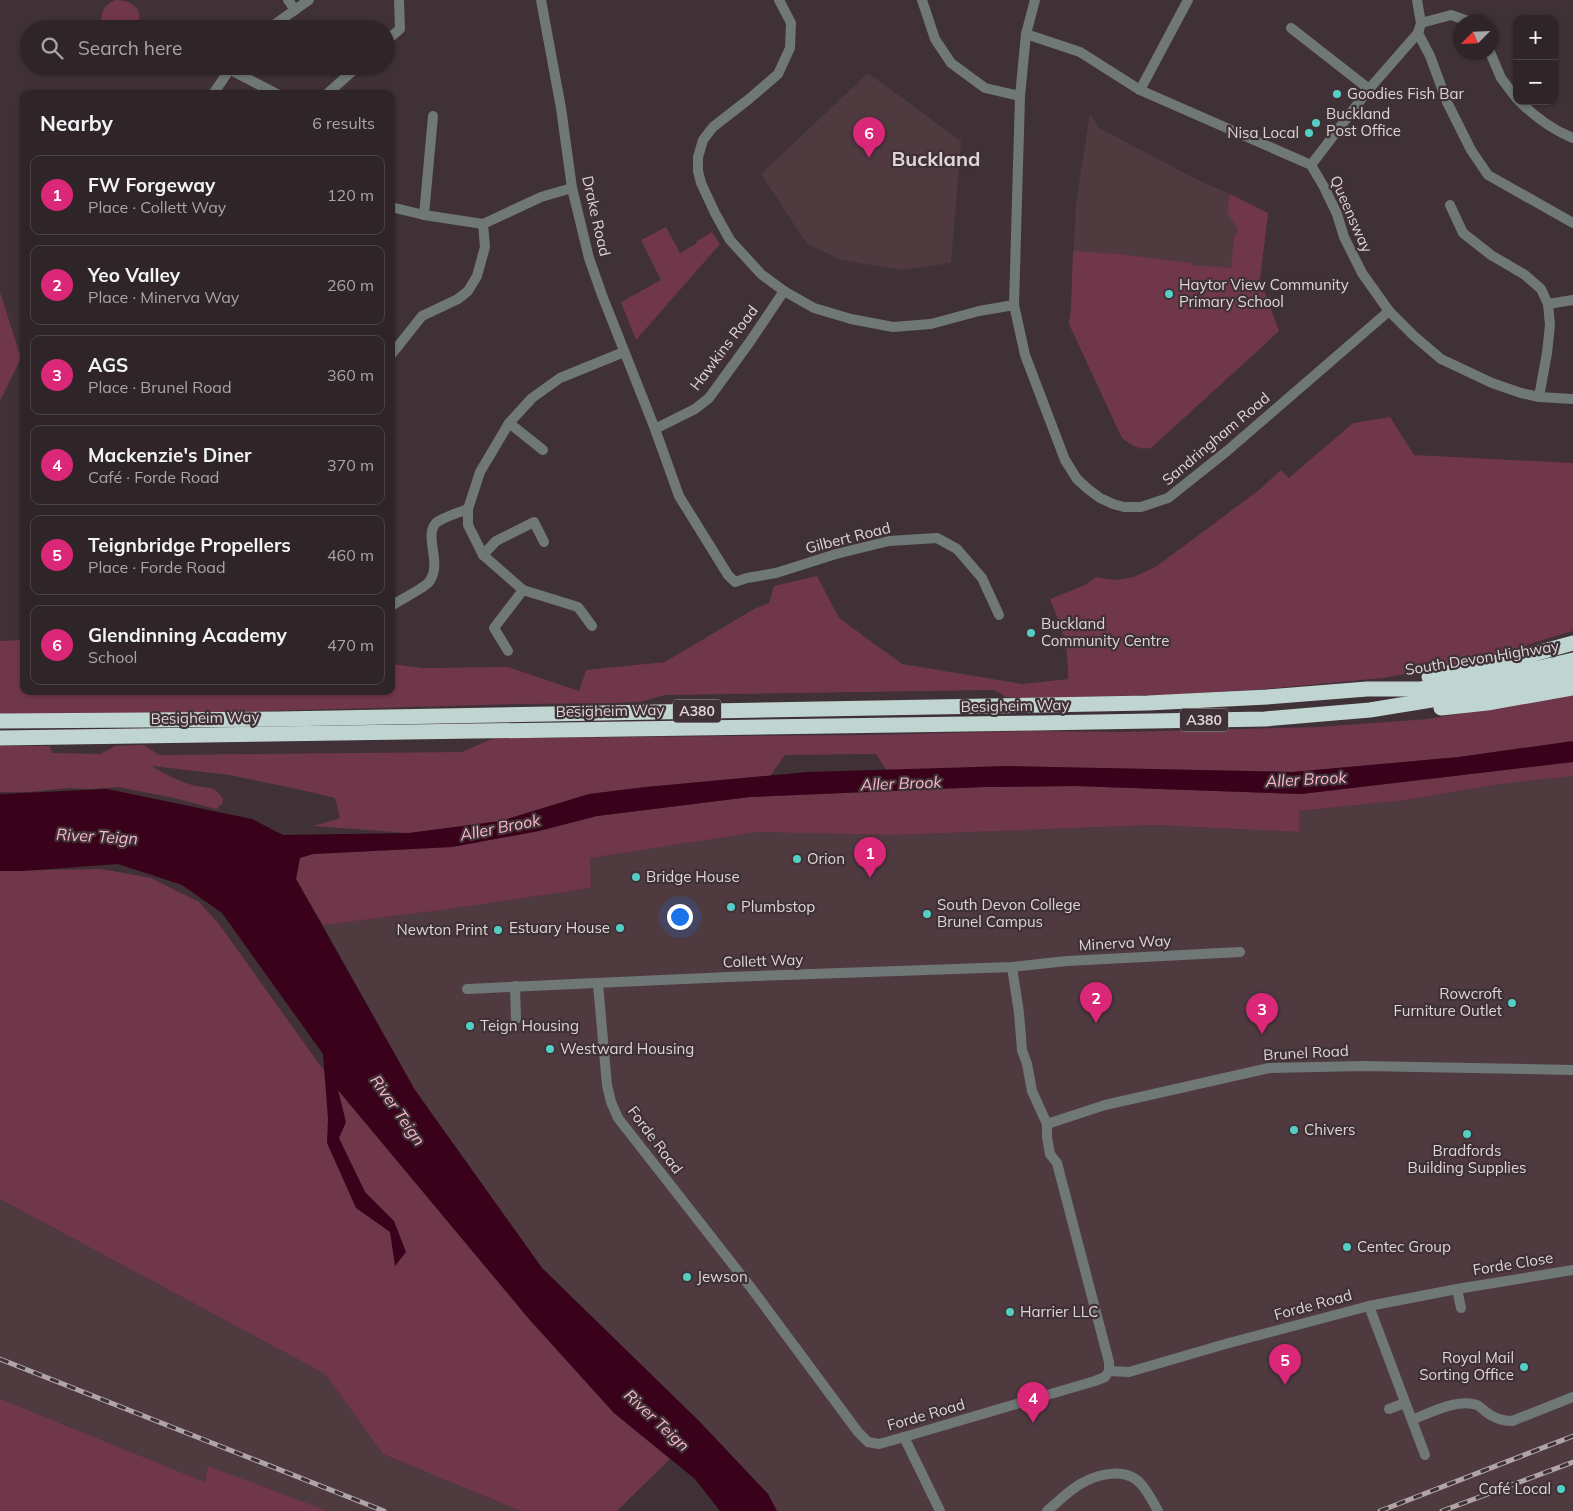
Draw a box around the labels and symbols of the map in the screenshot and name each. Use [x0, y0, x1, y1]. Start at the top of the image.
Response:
north arrow [1453, 15, 1498, 60]
place label: Goodies Fish Bar [1347, 84, 1465, 103]
marker: Goodies Fish Bar [1331, 88, 1343, 100]
place label: Buckland Post Office [1326, 104, 1401, 140]
pin: 6 [853, 117, 885, 158]
marker: Buckland Post Office [1310, 117, 1322, 129]
place label: Nisa Local [1227, 123, 1299, 142]
marker: Nisa Local [1303, 127, 1315, 139]
district label: Buckland [892, 146, 980, 171]
street label: Queensway [1326, 172, 1377, 255]
street label: Drake Road [578, 174, 615, 258]
place label: Haytor View Community Primary School [1179, 275, 1349, 311]
marker: Haytor View Community Primary School [1163, 288, 1175, 300]
street label: Hawkins Road [685, 301, 762, 394]
street label: Sandringham Road [1158, 388, 1273, 489]
street label: Gilbert Road [803, 518, 892, 557]
place label: Buckland Community Centre [1041, 614, 1169, 650]
marker: Buckland Community Centre [1025, 627, 1037, 639]
street label: South Devon Highway [1404, 636, 1560, 679]
street label: Besigheim Way [960, 695, 1070, 716]
road number: A380 [673, 699, 721, 722]
street label: Besigheim Way [555, 700, 665, 721]
street label: Besigheim Way [150, 707, 260, 728]
road number: A380 [1180, 708, 1228, 732]
water label: Aller Brook [1264, 767, 1348, 791]
water label: Aller Brook [859, 772, 943, 794]
water label: Aller Brook [457, 809, 542, 845]
water label: River Teign [56, 824, 138, 848]
pin: 1 [854, 837, 886, 878]
place label: Orion [807, 849, 845, 868]
marker: Orion [791, 853, 803, 865]
place label: Bridge House [646, 867, 740, 886]
marker: Bridge House [630, 871, 642, 883]
place label: South Devon College Brunel Campus [937, 895, 1081, 931]
place label: Plumbstop [741, 897, 815, 916]
marker: Plumbstop [725, 901, 737, 913]
your location [667, 904, 693, 930]
marker: South Devon College Brunel Campus [921, 908, 933, 920]
place label: Estuary House [509, 918, 610, 937]
place label: Newton Print [396, 920, 488, 939]
marker: Estuary House [614, 922, 626, 934]
marker: Newton Print [492, 924, 504, 936]
street label: Minerva Way [1078, 931, 1172, 954]
street label: Collett Way [722, 950, 804, 971]
pin: 2 [1080, 982, 1112, 1023]
place label: Rowcroft Furniture Outlet [1393, 984, 1502, 1020]
pin: 3 [1246, 993, 1278, 1034]
marker: Rowcroft Furniture Outlet [1506, 997, 1518, 1009]
place label: Teign Housing [480, 1016, 579, 1035]
marker: Teign Housing [464, 1020, 476, 1032]
place label: Westward Housing [560, 1039, 694, 1058]
street label: Brunel Road [1263, 1041, 1349, 1064]
marker: Westward Housing [544, 1043, 556, 1055]
water label: River Teign [366, 1071, 430, 1149]
street label: Forde Road [624, 1102, 687, 1177]
place label: Chivers [1304, 1120, 1355, 1139]
marker: Chivers [1288, 1124, 1300, 1136]
marker: Bradfords Building Supplies [1461, 1128, 1473, 1140]
place label: Bradfords Building Supplies [1407, 1141, 1527, 1177]
place label: Centec Group [1357, 1237, 1451, 1256]
marker: Centec Group [1341, 1241, 1353, 1253]
street label: Forde Close [1471, 1248, 1554, 1279]
place label: Jewson [697, 1267, 748, 1286]
marker: Jewson [681, 1271, 693, 1283]
street label: Forde Road [1272, 1285, 1354, 1324]
place label: Harrier LLC [1020, 1302, 1099, 1321]
marker: Harrier LLC [1004, 1306, 1016, 1318]
pin: 5 [1269, 1344, 1301, 1385]
place label: Royal Mail Sorting Office [1419, 1348, 1514, 1384]
marker: Royal Mail Sorting Office [1518, 1361, 1530, 1373]
pin: 4 [1017, 1382, 1049, 1423]
water label: River Teign [620, 1385, 694, 1455]
street label: Forde Road [885, 1394, 967, 1435]
place label: Café Local [1478, 1479, 1551, 1498]
marker: Café Local [1555, 1483, 1567, 1495]

